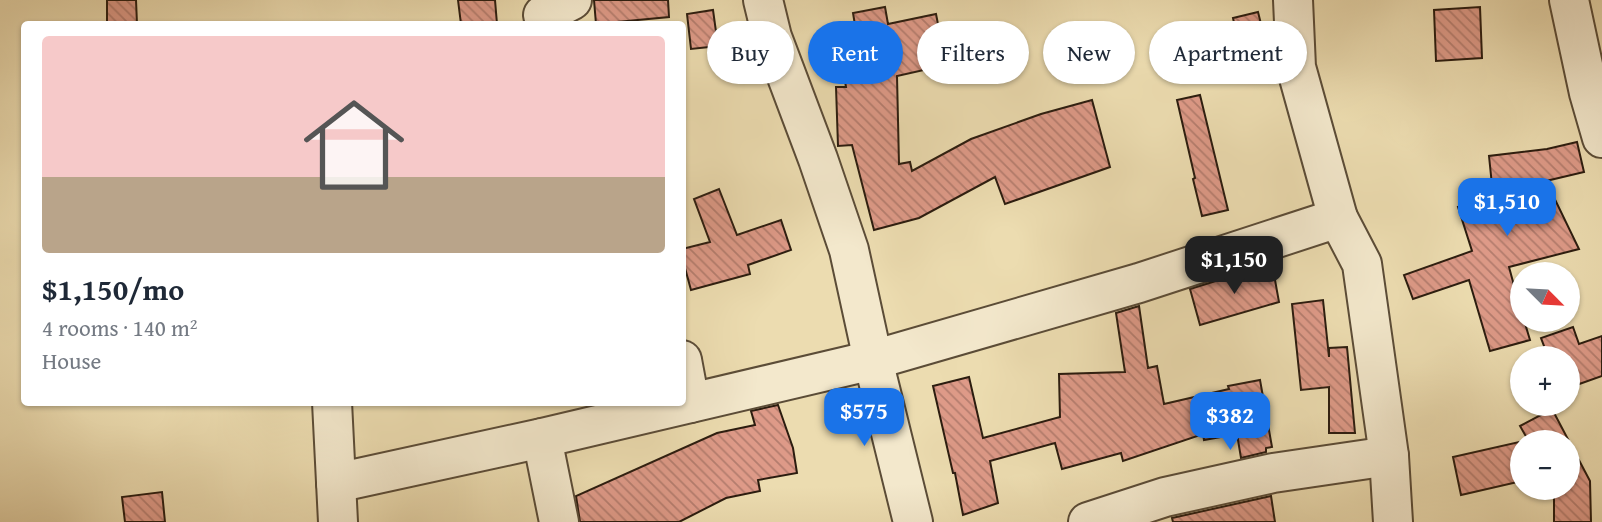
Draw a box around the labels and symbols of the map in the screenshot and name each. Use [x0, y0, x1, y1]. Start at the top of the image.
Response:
pin: $1,510 [1450, 178, 1564, 238]
pin: $1,150 [1177, 236, 1291, 296]
north arrow [1510, 262, 1580, 332]
pin: $575 [823, 388, 905, 448]
pin: $382 [1189, 392, 1271, 452]

